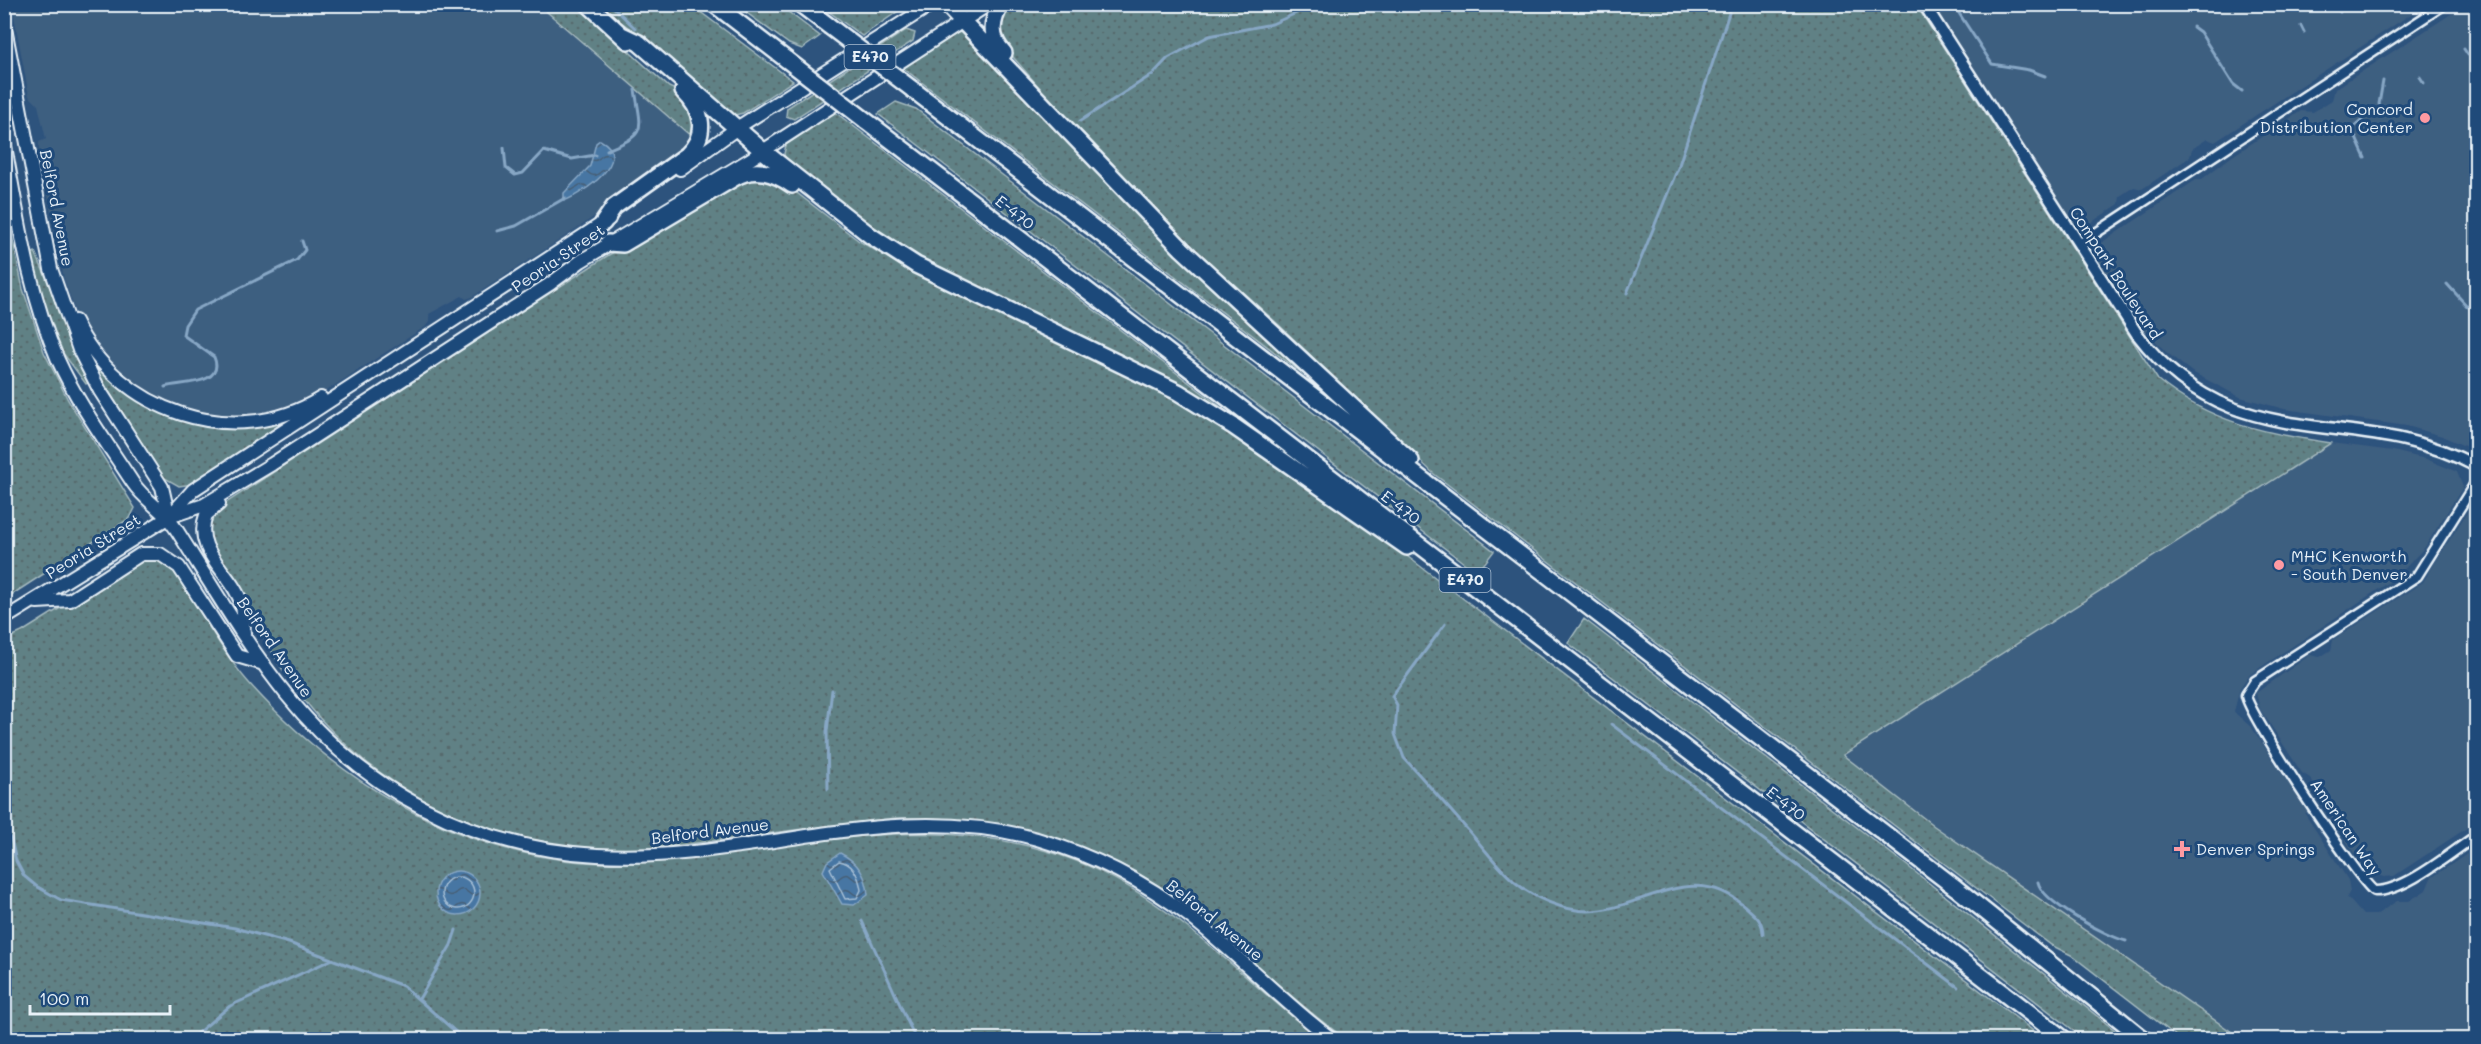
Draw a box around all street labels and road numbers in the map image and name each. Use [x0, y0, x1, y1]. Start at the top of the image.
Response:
road number: E470 [844, 45, 896, 69]
street label: Belford Avenue [36, 148, 79, 268]
street label: E-470 [991, 190, 1039, 234]
street label: Compark Boulevard [2066, 202, 2167, 343]
street label: Peoria Street [507, 219, 608, 297]
street label: E-470 [1377, 485, 1425, 528]
street label: Peoria Street [41, 508, 144, 583]
road number: E470 [1440, 568, 1490, 592]
street label: Belford Avenue [233, 592, 318, 701]
street label: American Way [2306, 774, 2387, 879]
street label: E-470 [1762, 781, 1810, 825]
street label: Belford Avenue [650, 813, 770, 848]
street label: Belford Avenue [1163, 874, 1268, 965]

